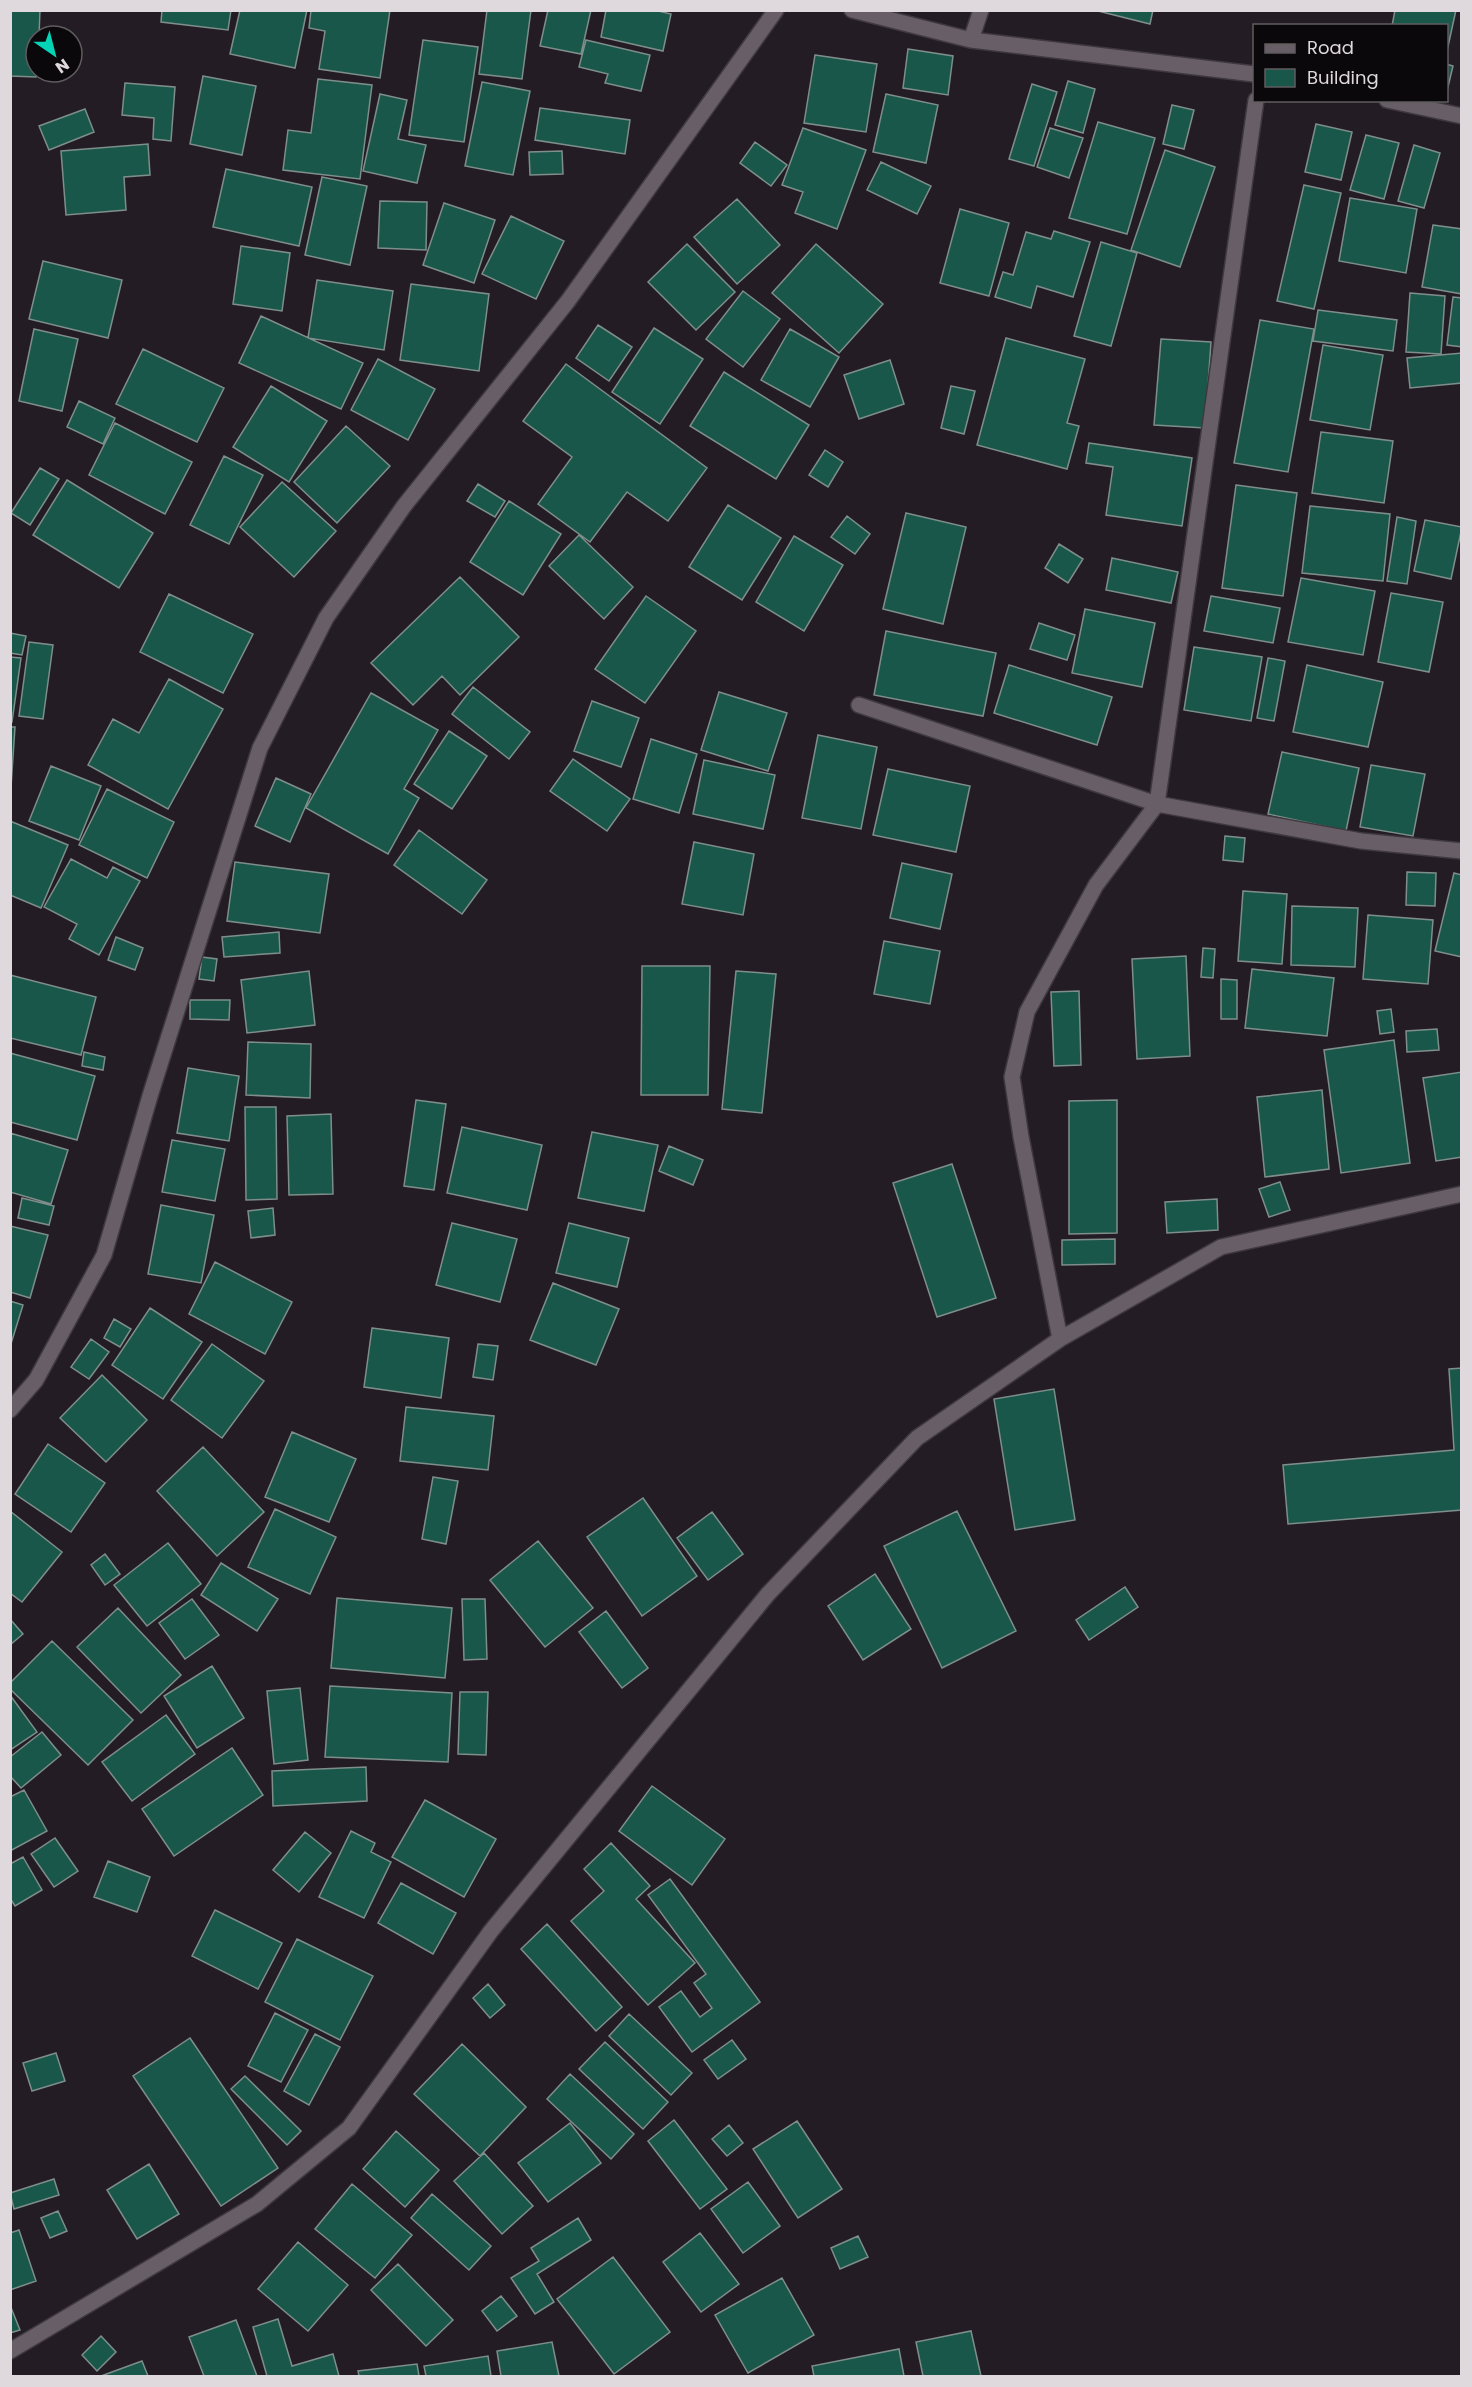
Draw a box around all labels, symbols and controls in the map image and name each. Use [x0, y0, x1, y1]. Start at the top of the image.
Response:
north arrow [24, 24, 84, 84]
legend [1253, 24, 1448, 102]
text: Road [1307, 35, 1354, 60]
text: N [51, 53, 74, 79]
text: Building [1307, 65, 1379, 90]

